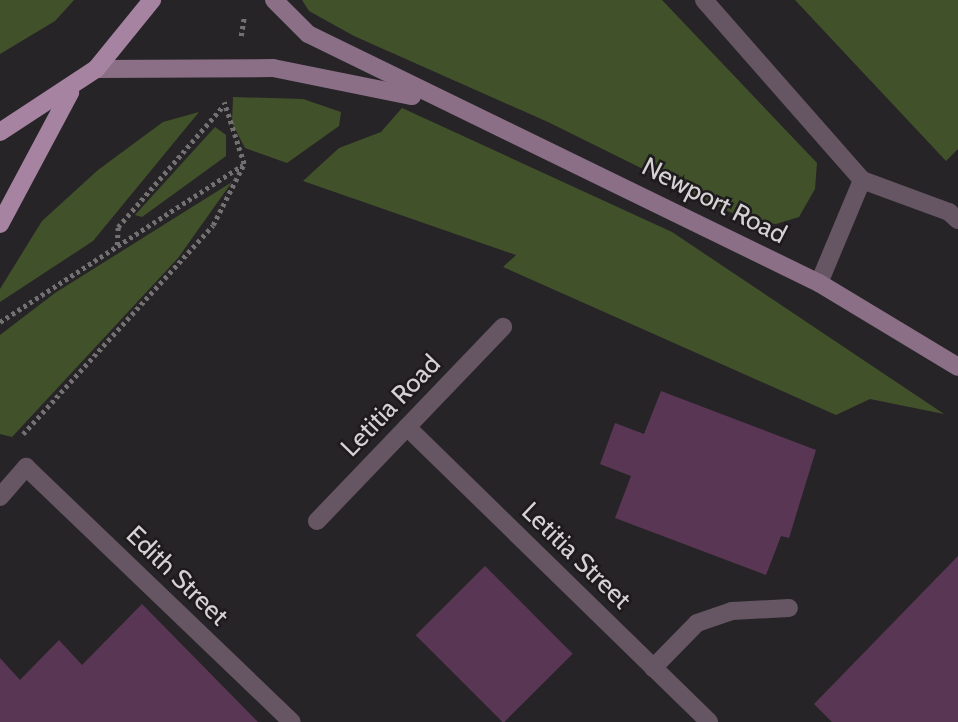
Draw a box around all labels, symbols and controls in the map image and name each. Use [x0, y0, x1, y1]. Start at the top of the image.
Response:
street label: Newport Road [636, 151, 792, 251]
street label: Letitia Road [335, 349, 447, 463]
street label: Letitia Street [515, 496, 637, 616]
street label: Edith Street [120, 520, 234, 632]

